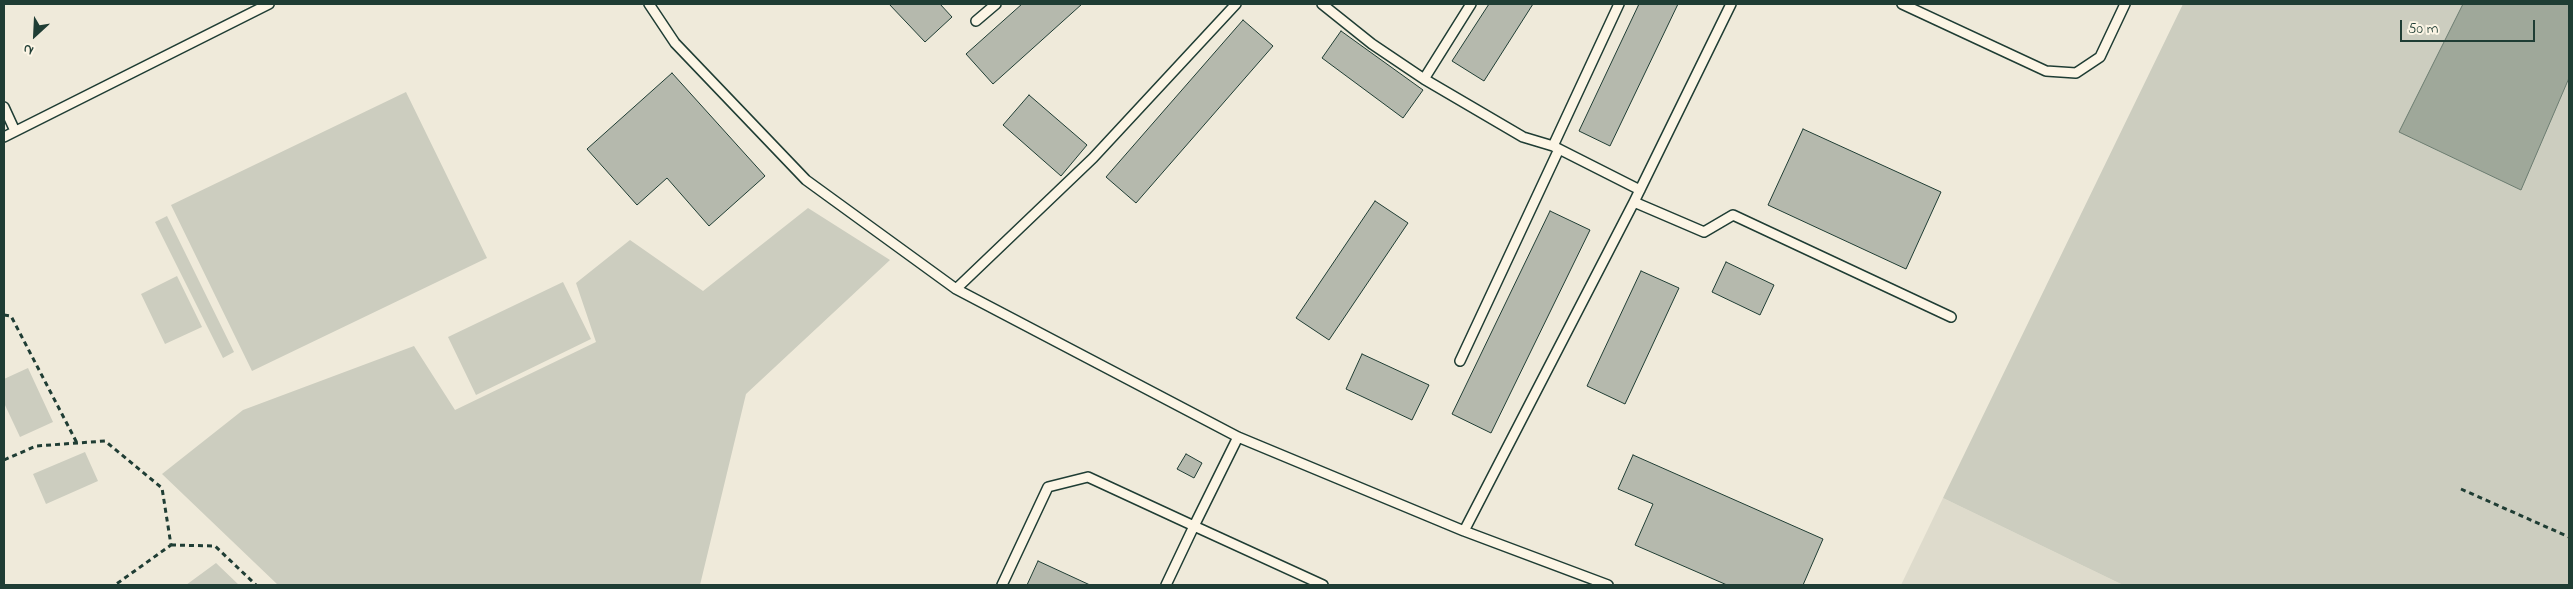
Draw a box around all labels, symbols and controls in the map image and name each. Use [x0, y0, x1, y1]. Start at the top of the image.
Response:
north arrow [10, 10, 60, 60]
scale bar [2403, 10, 2538, 42]
text: 50 m [2408, 18, 2438, 40]
text: N [20, 38, 37, 61]

